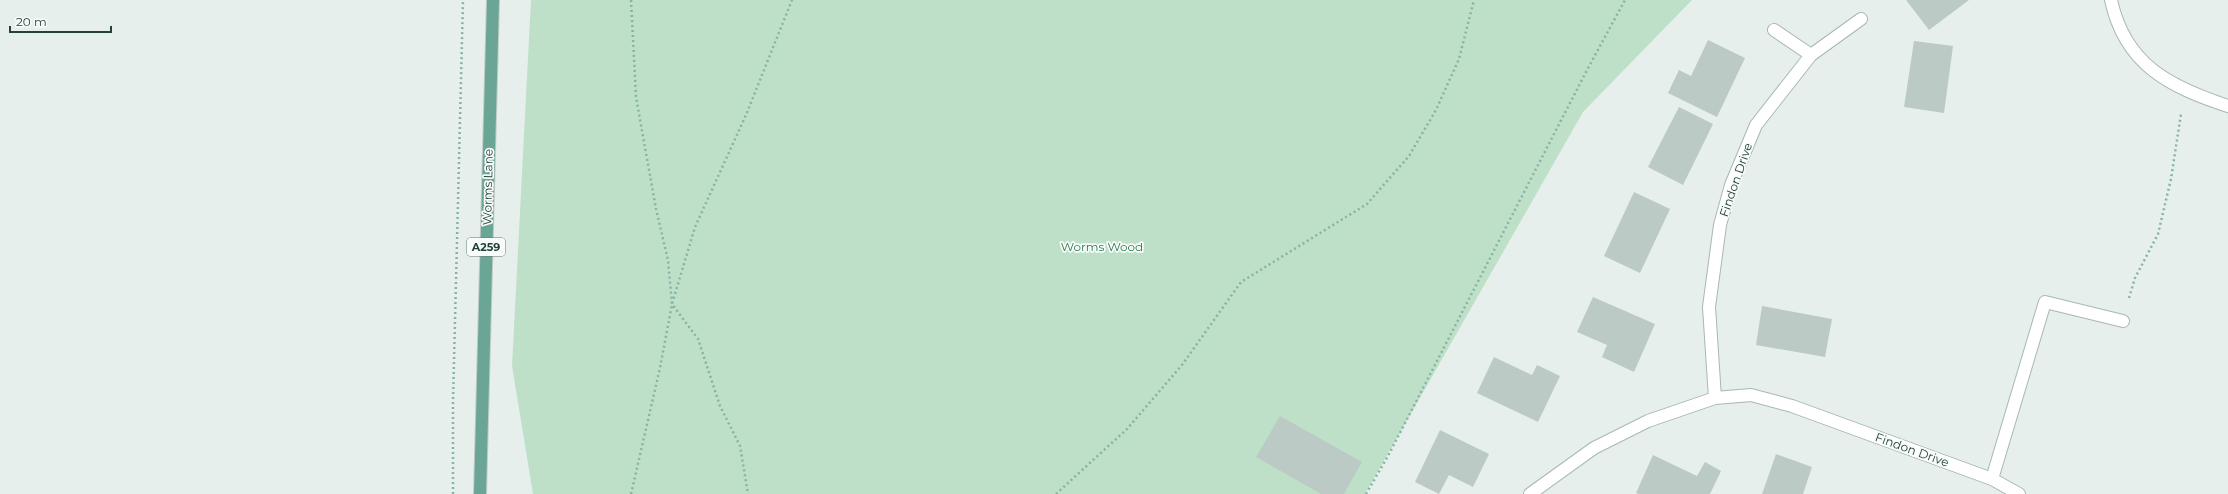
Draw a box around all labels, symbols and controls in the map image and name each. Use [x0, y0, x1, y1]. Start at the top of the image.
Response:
scale bar [10, 8, 111, 34]
text: 20 m [16, 14, 47, 29]
street label: Findon Drive [1716, 141, 1755, 219]
street label: Worms Lane [479, 149, 496, 225]
road number: A259 [467, 238, 505, 256]
park label: Worms Wood [1061, 239, 1143, 254]
street label: Findon Drive [1873, 429, 1951, 470]

